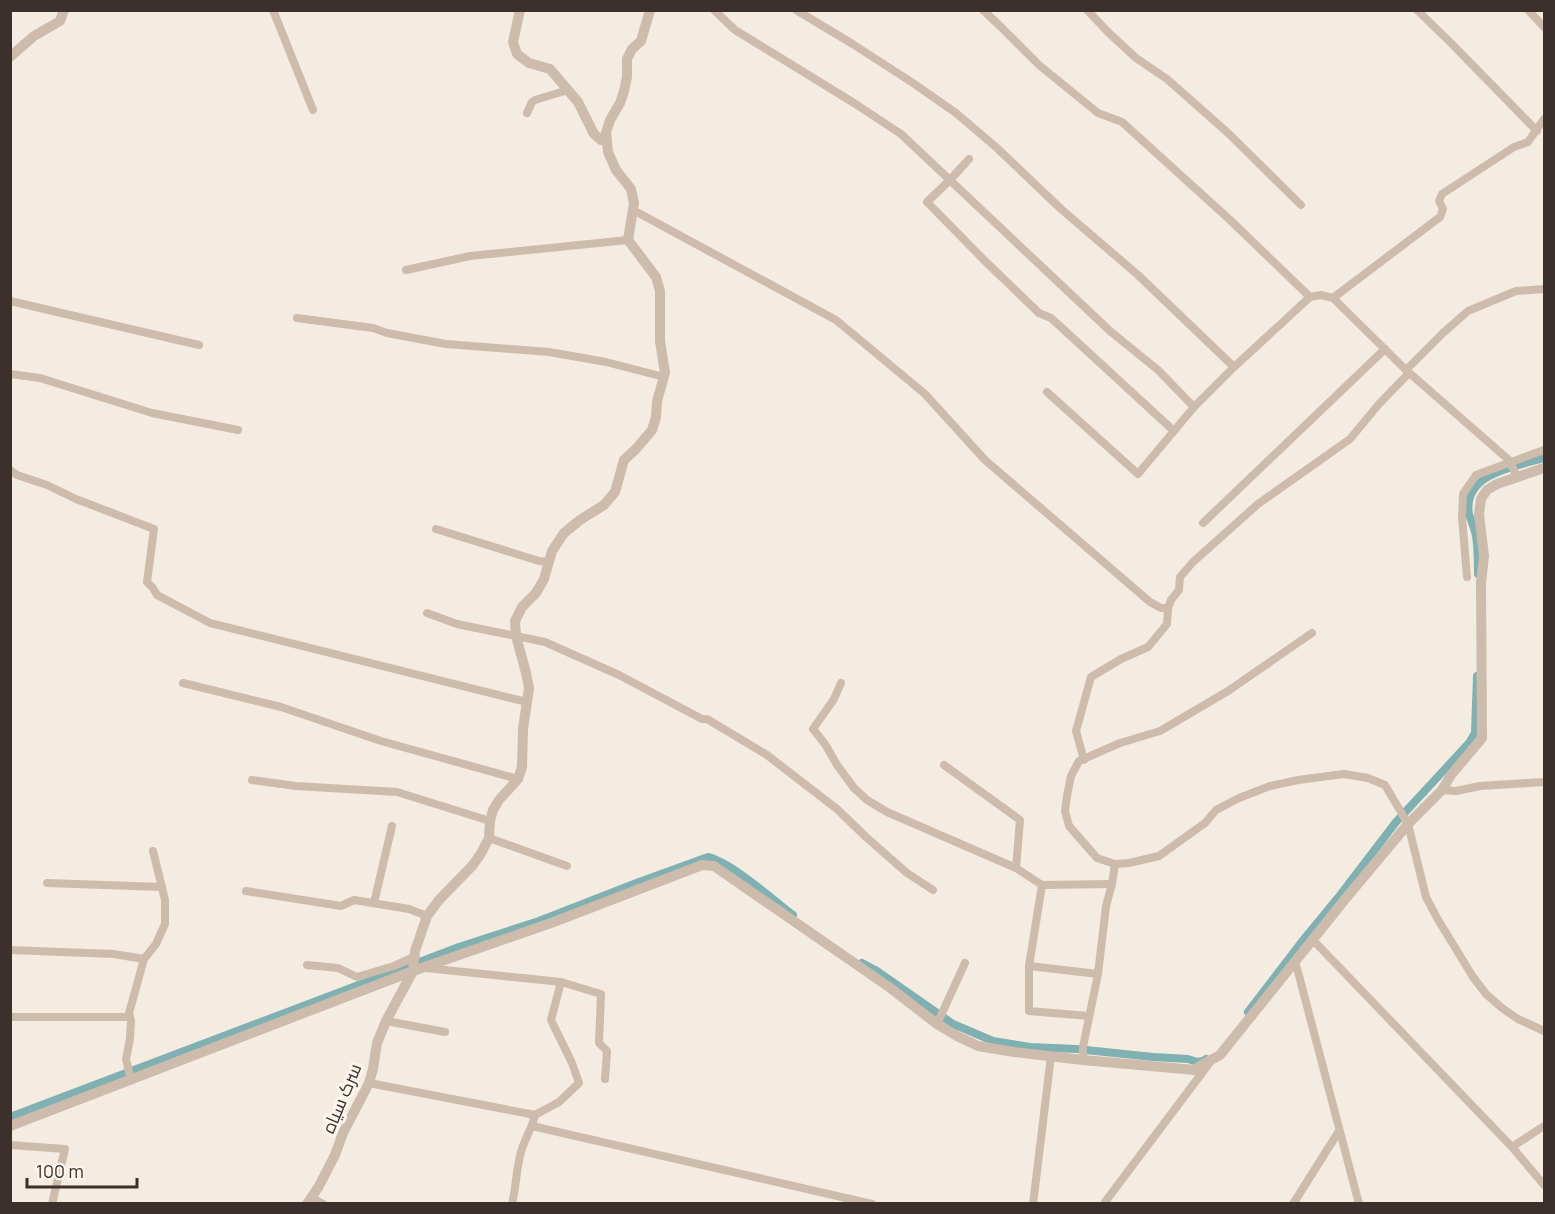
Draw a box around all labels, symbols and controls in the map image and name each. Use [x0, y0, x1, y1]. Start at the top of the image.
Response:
street label: سرک سیاه [316, 1059, 366, 1137]
scale bar [27, 1151, 136, 1189]
text: 100 m [36, 1159, 84, 1183]

